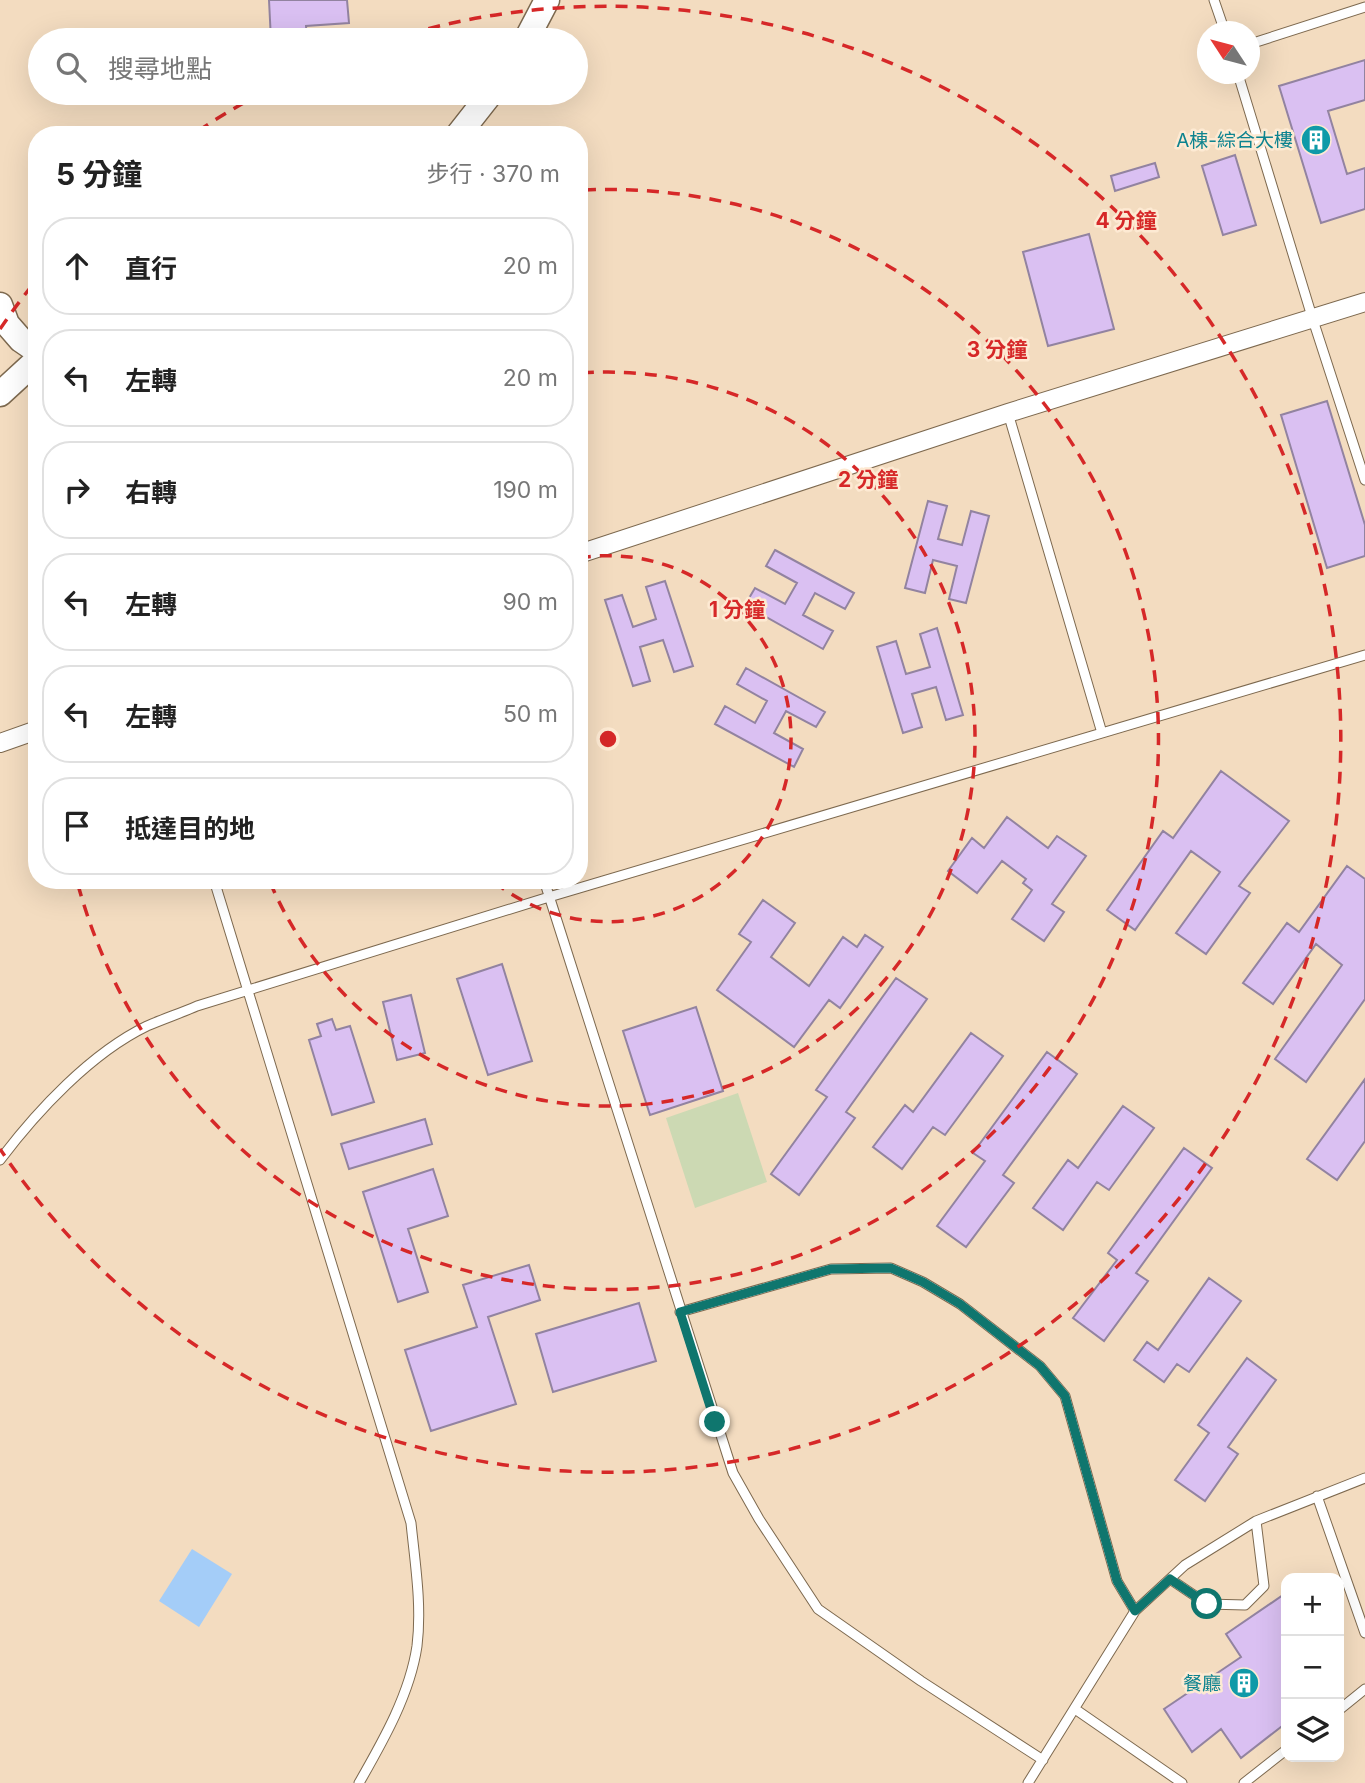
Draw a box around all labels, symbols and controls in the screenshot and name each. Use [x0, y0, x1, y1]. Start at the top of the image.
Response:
north arrow [1197, 21, 1260, 84]
search box [28, 28, 588, 105]
icon: search [52, 48, 90, 86]
text: 搜尋地點 [108, 53, 212, 84]
building icon: A棟-綜合大樓 [1299, 123, 1333, 157]
place label: A棟-綜合大樓 [1176, 129, 1293, 152]
text: 5 分鐘 [56, 156, 142, 192]
text: 步行 · 370 m [426, 160, 560, 188]
text: 4 分鐘 [1095, 208, 1157, 233]
icon: ahead [58, 247, 96, 285]
text: 20 m [503, 252, 558, 280]
text: 直行 [125, 253, 177, 284]
text: 3 分鐘 [967, 337, 1027, 362]
icon: left [58, 359, 96, 397]
text: 20 m [503, 364, 558, 392]
text: 左轉 [125, 365, 177, 396]
text: 2 分鐘 [838, 467, 898, 492]
icon: right [58, 471, 96, 509]
text: 190 m [493, 476, 558, 504]
text: 右轉 [125, 477, 177, 508]
icon: left [58, 583, 96, 621]
text: 90 m [503, 588, 558, 616]
text: 左轉 [125, 589, 177, 620]
text: 1 分鐘 [709, 597, 765, 622]
icon: left [58, 695, 96, 733]
text: 50 m [503, 700, 558, 728]
text: 左轉 [125, 701, 177, 732]
centre of rings [596, 727, 620, 751]
icon: arrive [58, 807, 96, 845]
text: 抵達目的地 [125, 813, 255, 844]
route end [699, 1406, 730, 1437]
map controls [1281, 1573, 1344, 1762]
button: + [1281, 1573, 1344, 1636]
route start [1191, 1588, 1222, 1619]
button: − [1281, 1636, 1344, 1699]
building icon: 餐廳 [1227, 1666, 1261, 1700]
place label: 餐廳 [1183, 1672, 1221, 1695]
button: layers [1281, 1699, 1344, 1762]

